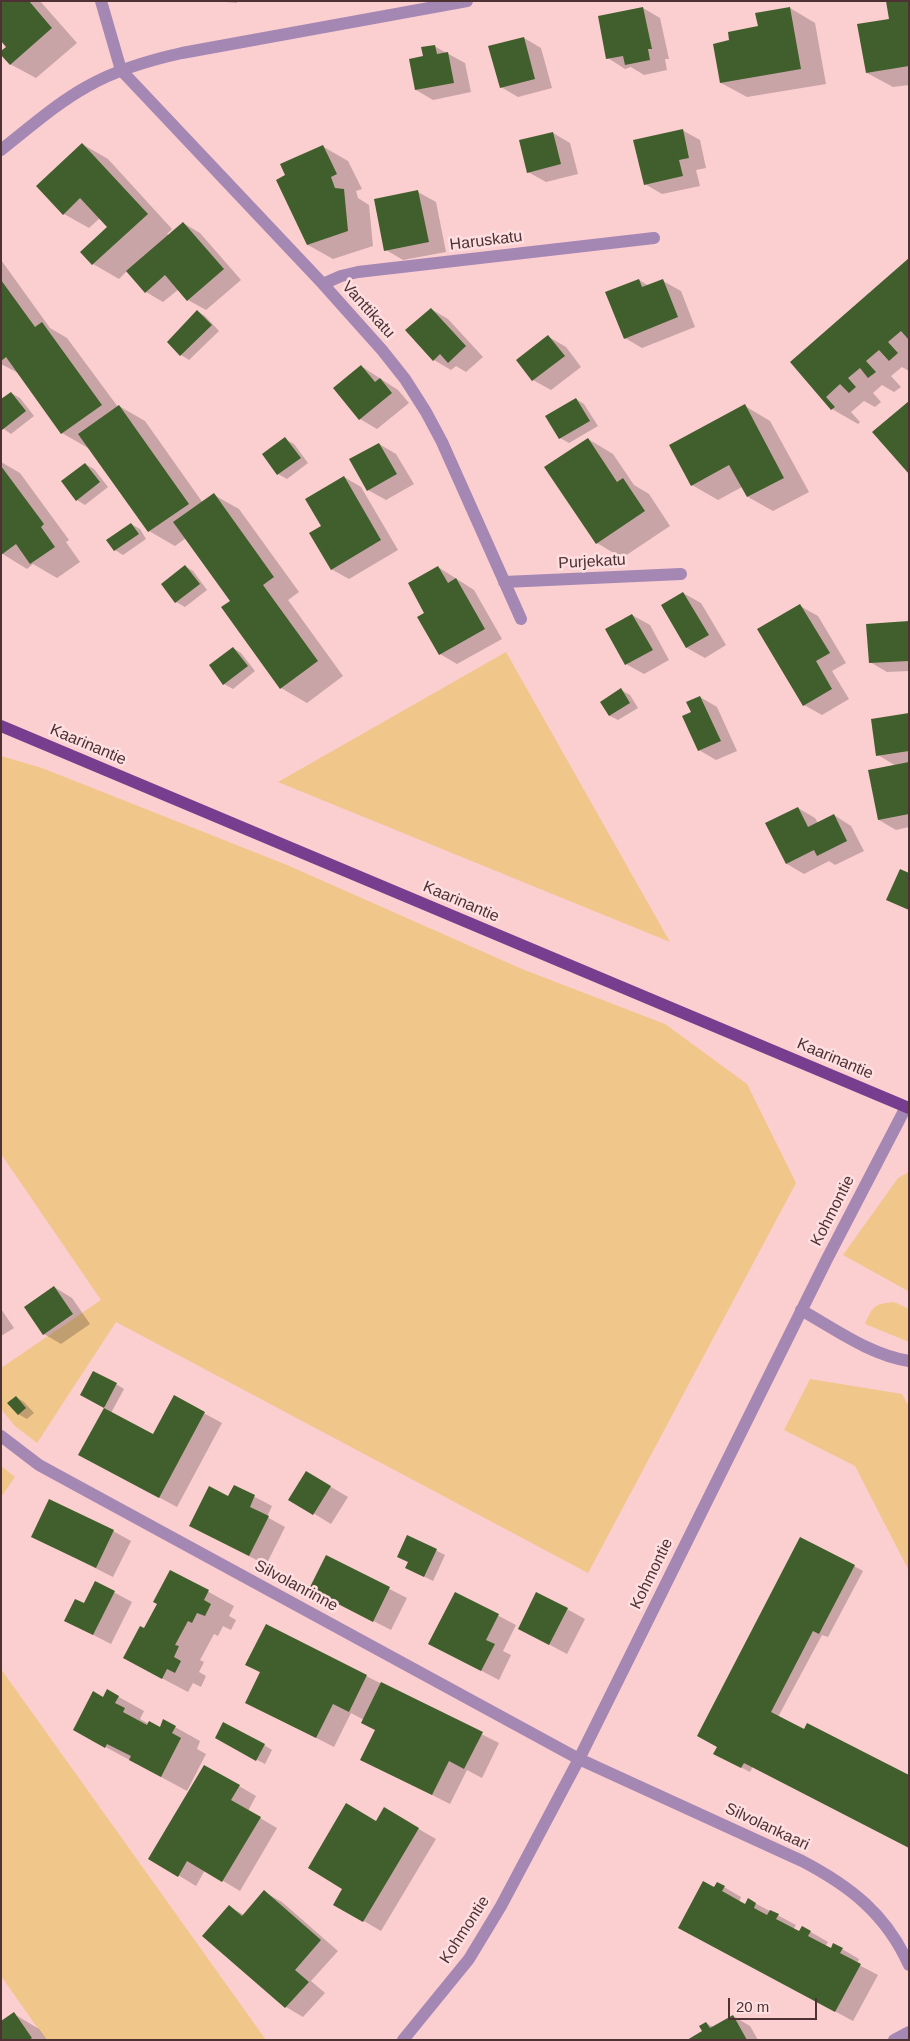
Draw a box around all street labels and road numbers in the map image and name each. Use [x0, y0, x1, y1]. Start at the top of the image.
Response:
street label: Haruskatu [449, 227, 523, 255]
street label: Vanttikatu [337, 278, 399, 342]
street label: Purjekatu [558, 551, 626, 573]
street label: Kaarinantie [47, 720, 129, 770]
street label: Kaarinantie [420, 877, 502, 927]
street label: Kaarinantie [794, 1034, 876, 1084]
street label: Kohmontie [807, 1173, 859, 1249]
street label: Kohmontie [627, 1535, 677, 1613]
street label: Silvolanrinne [251, 1556, 341, 1616]
street label: Silvolankaari [722, 1799, 812, 1855]
street label: Kohmontie [436, 1893, 494, 1967]

